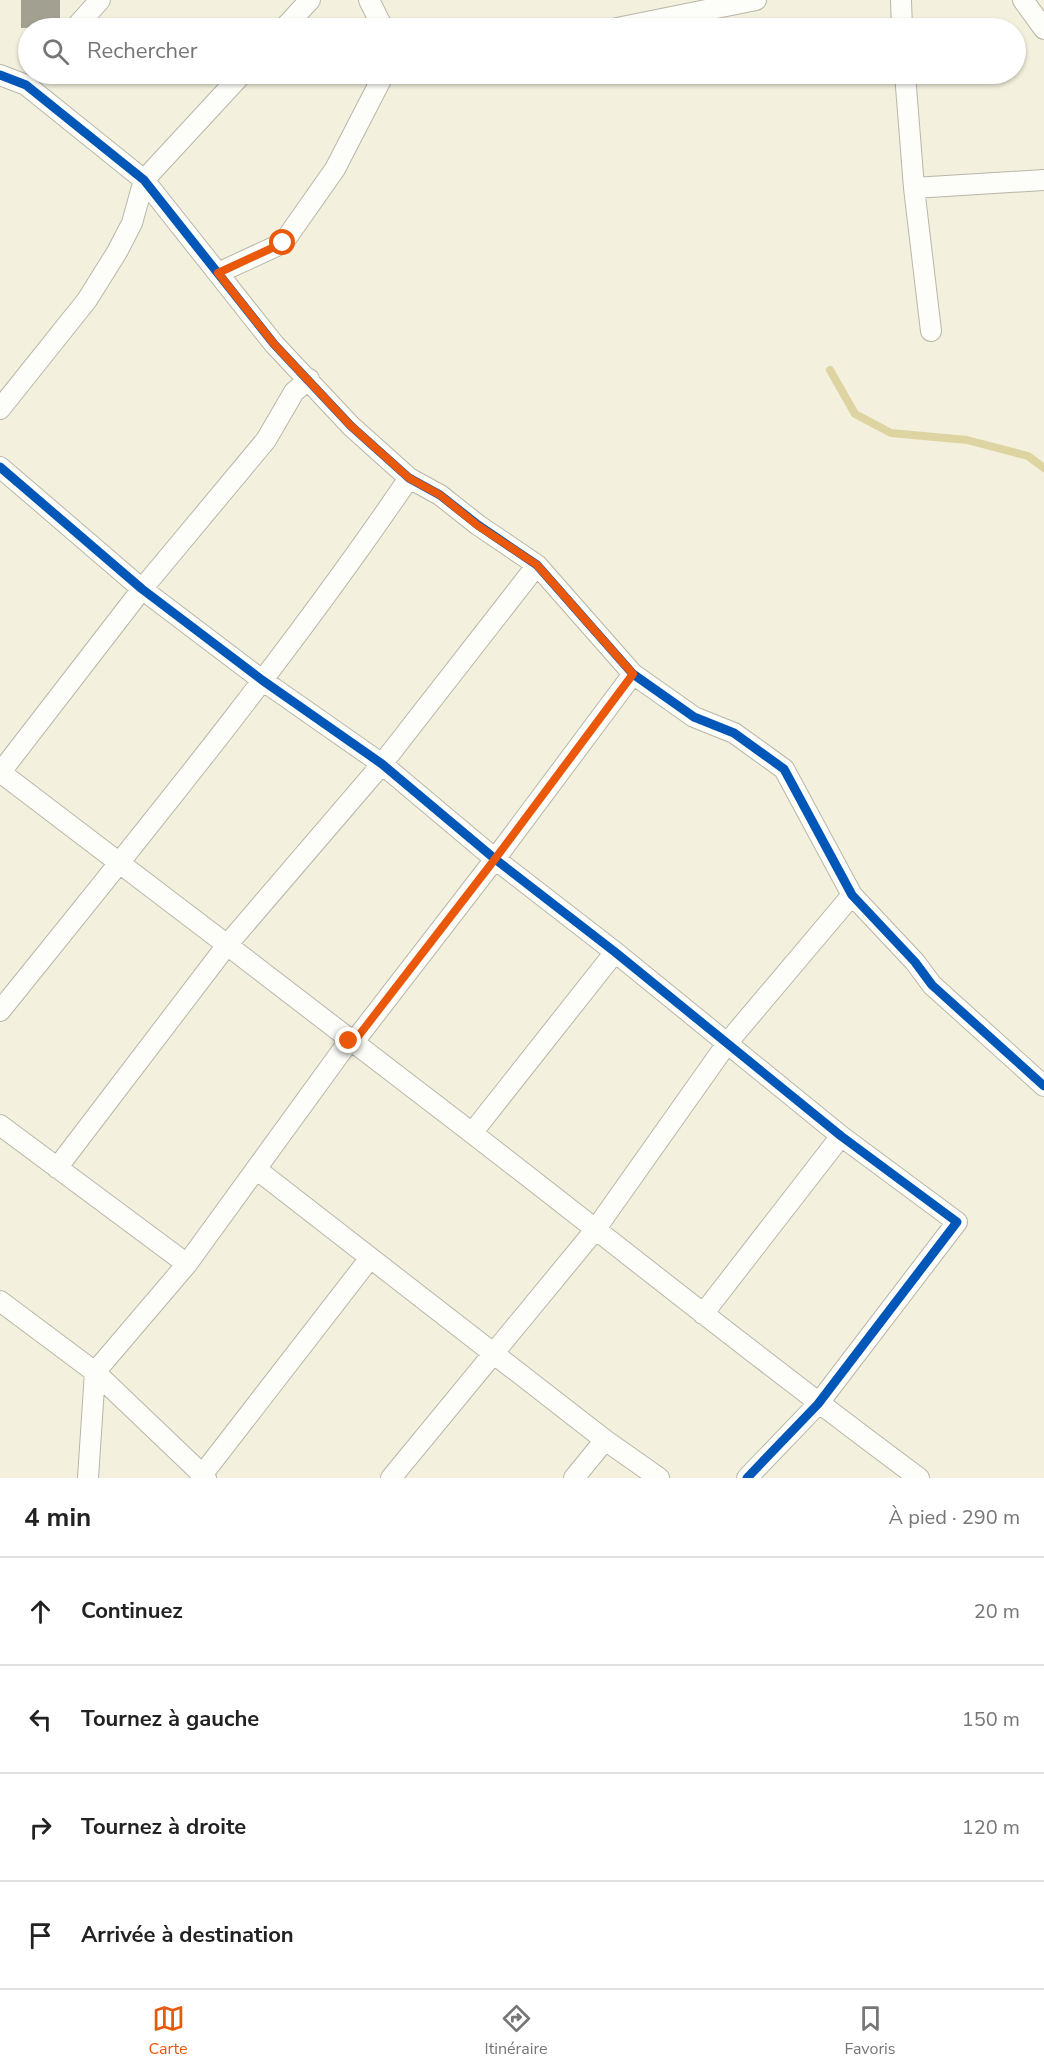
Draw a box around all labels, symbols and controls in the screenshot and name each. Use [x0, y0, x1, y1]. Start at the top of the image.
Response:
search box [18, 18, 1026, 84]
icon: search [39, 35, 72, 68]
text: Rechercher [87, 36, 198, 66]
route start [269, 229, 295, 255]
route end [335, 1027, 361, 1053]
text: 4 min [24, 1500, 91, 1535]
text: À pied · 290 m [889, 1504, 1020, 1531]
icon: ahead [24, 1595, 57, 1628]
text: Continuez [81, 1596, 183, 1626]
text: 20 m [974, 1598, 1020, 1625]
icon: left [24, 1703, 57, 1736]
text: Tournez à gauche [81, 1704, 259, 1734]
text: 150 m [962, 1706, 1020, 1733]
icon: right [24, 1811, 57, 1844]
text: Tournez à droite [81, 1812, 246, 1842]
text: 120 m [962, 1814, 1020, 1841]
icon: arrive [24, 1919, 57, 1952]
text: Arrivée à destination [81, 1920, 294, 1950]
tab: Carte [148, 2002, 188, 2060]
tab: Itinéraire [485, 2002, 548, 2060]
tab: Favoris [845, 2002, 896, 2060]

